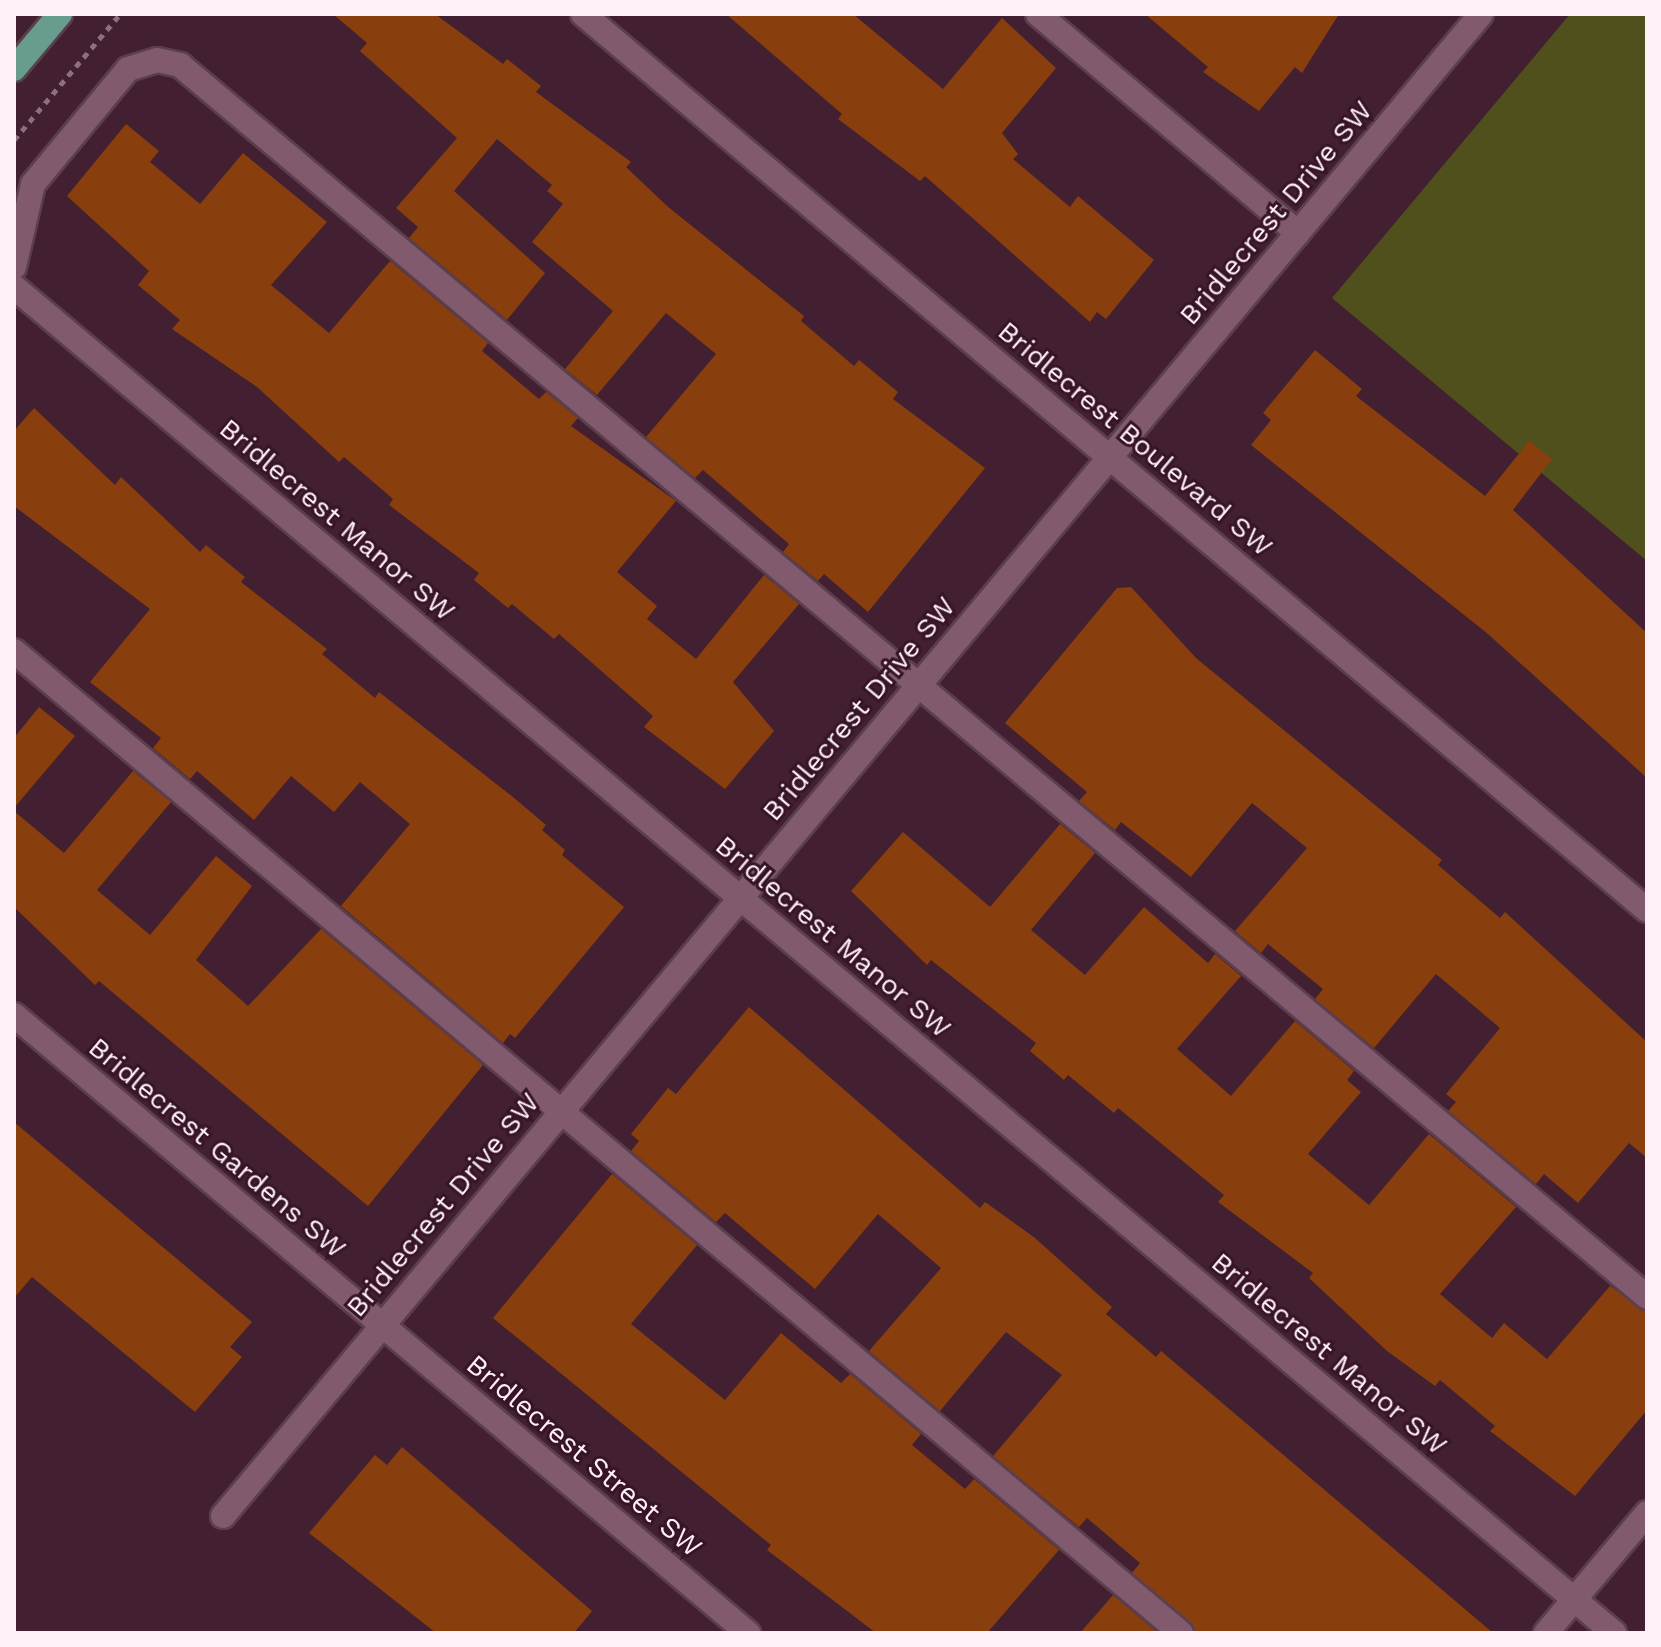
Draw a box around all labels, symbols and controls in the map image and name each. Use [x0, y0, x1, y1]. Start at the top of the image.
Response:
street label: Bridlecrest Drive SW [1172, 94, 1380, 332]
street label: Bridlecrest Boulevard SW [991, 314, 1279, 564]
street label: Bridlecrest Manor SW [212, 411, 462, 629]
street label: Bridlecrest Drive SW [755, 590, 963, 828]
street label: Bridlecrest Manor SW [708, 828, 958, 1046]
street label: Bridlecrest Gardens SW [82, 1031, 352, 1265]
street label: Bridlecrest Drive SW [339, 1086, 547, 1324]
street label: Bridlecrest Manor SW [1204, 1245, 1454, 1463]
street label: Bridlecrest Street SW [460, 1348, 708, 1564]

